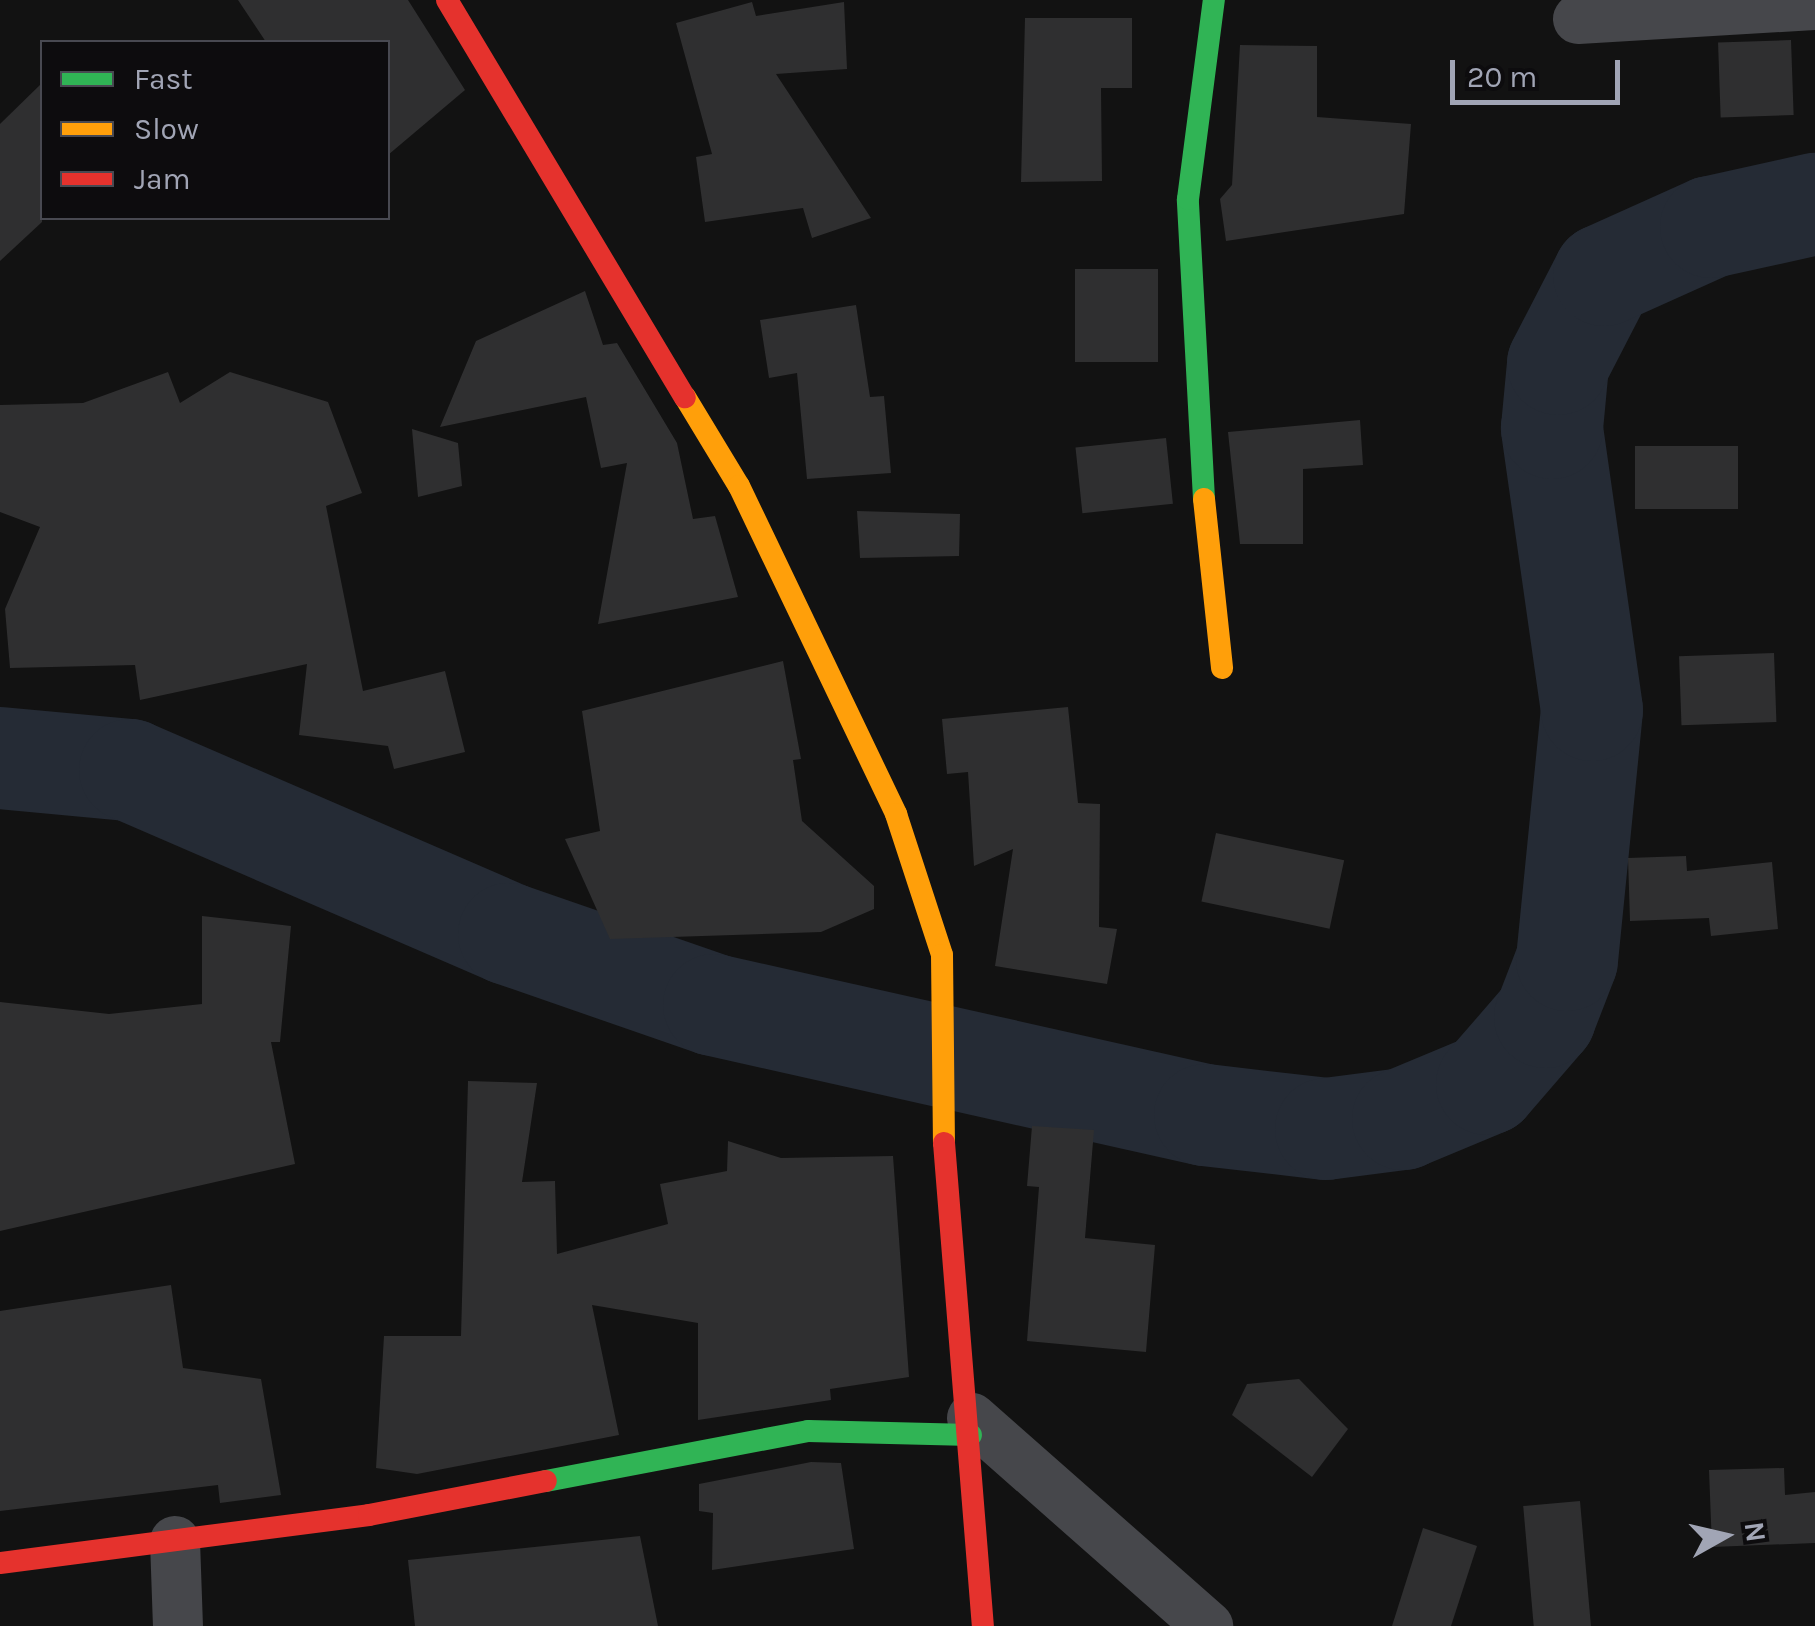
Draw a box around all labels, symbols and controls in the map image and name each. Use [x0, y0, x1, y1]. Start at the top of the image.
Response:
legend [40, 40, 390, 220]
scale bar [1455, 40, 1625, 102]
text: 20 m [1467, 59, 1537, 95]
text: Fast [134, 61, 193, 97]
text: Slow [134, 111, 199, 147]
text: Jam [134, 161, 191, 197]
north arrow [1675, 1486, 1775, 1586]
text: N [1737, 1520, 1773, 1544]

